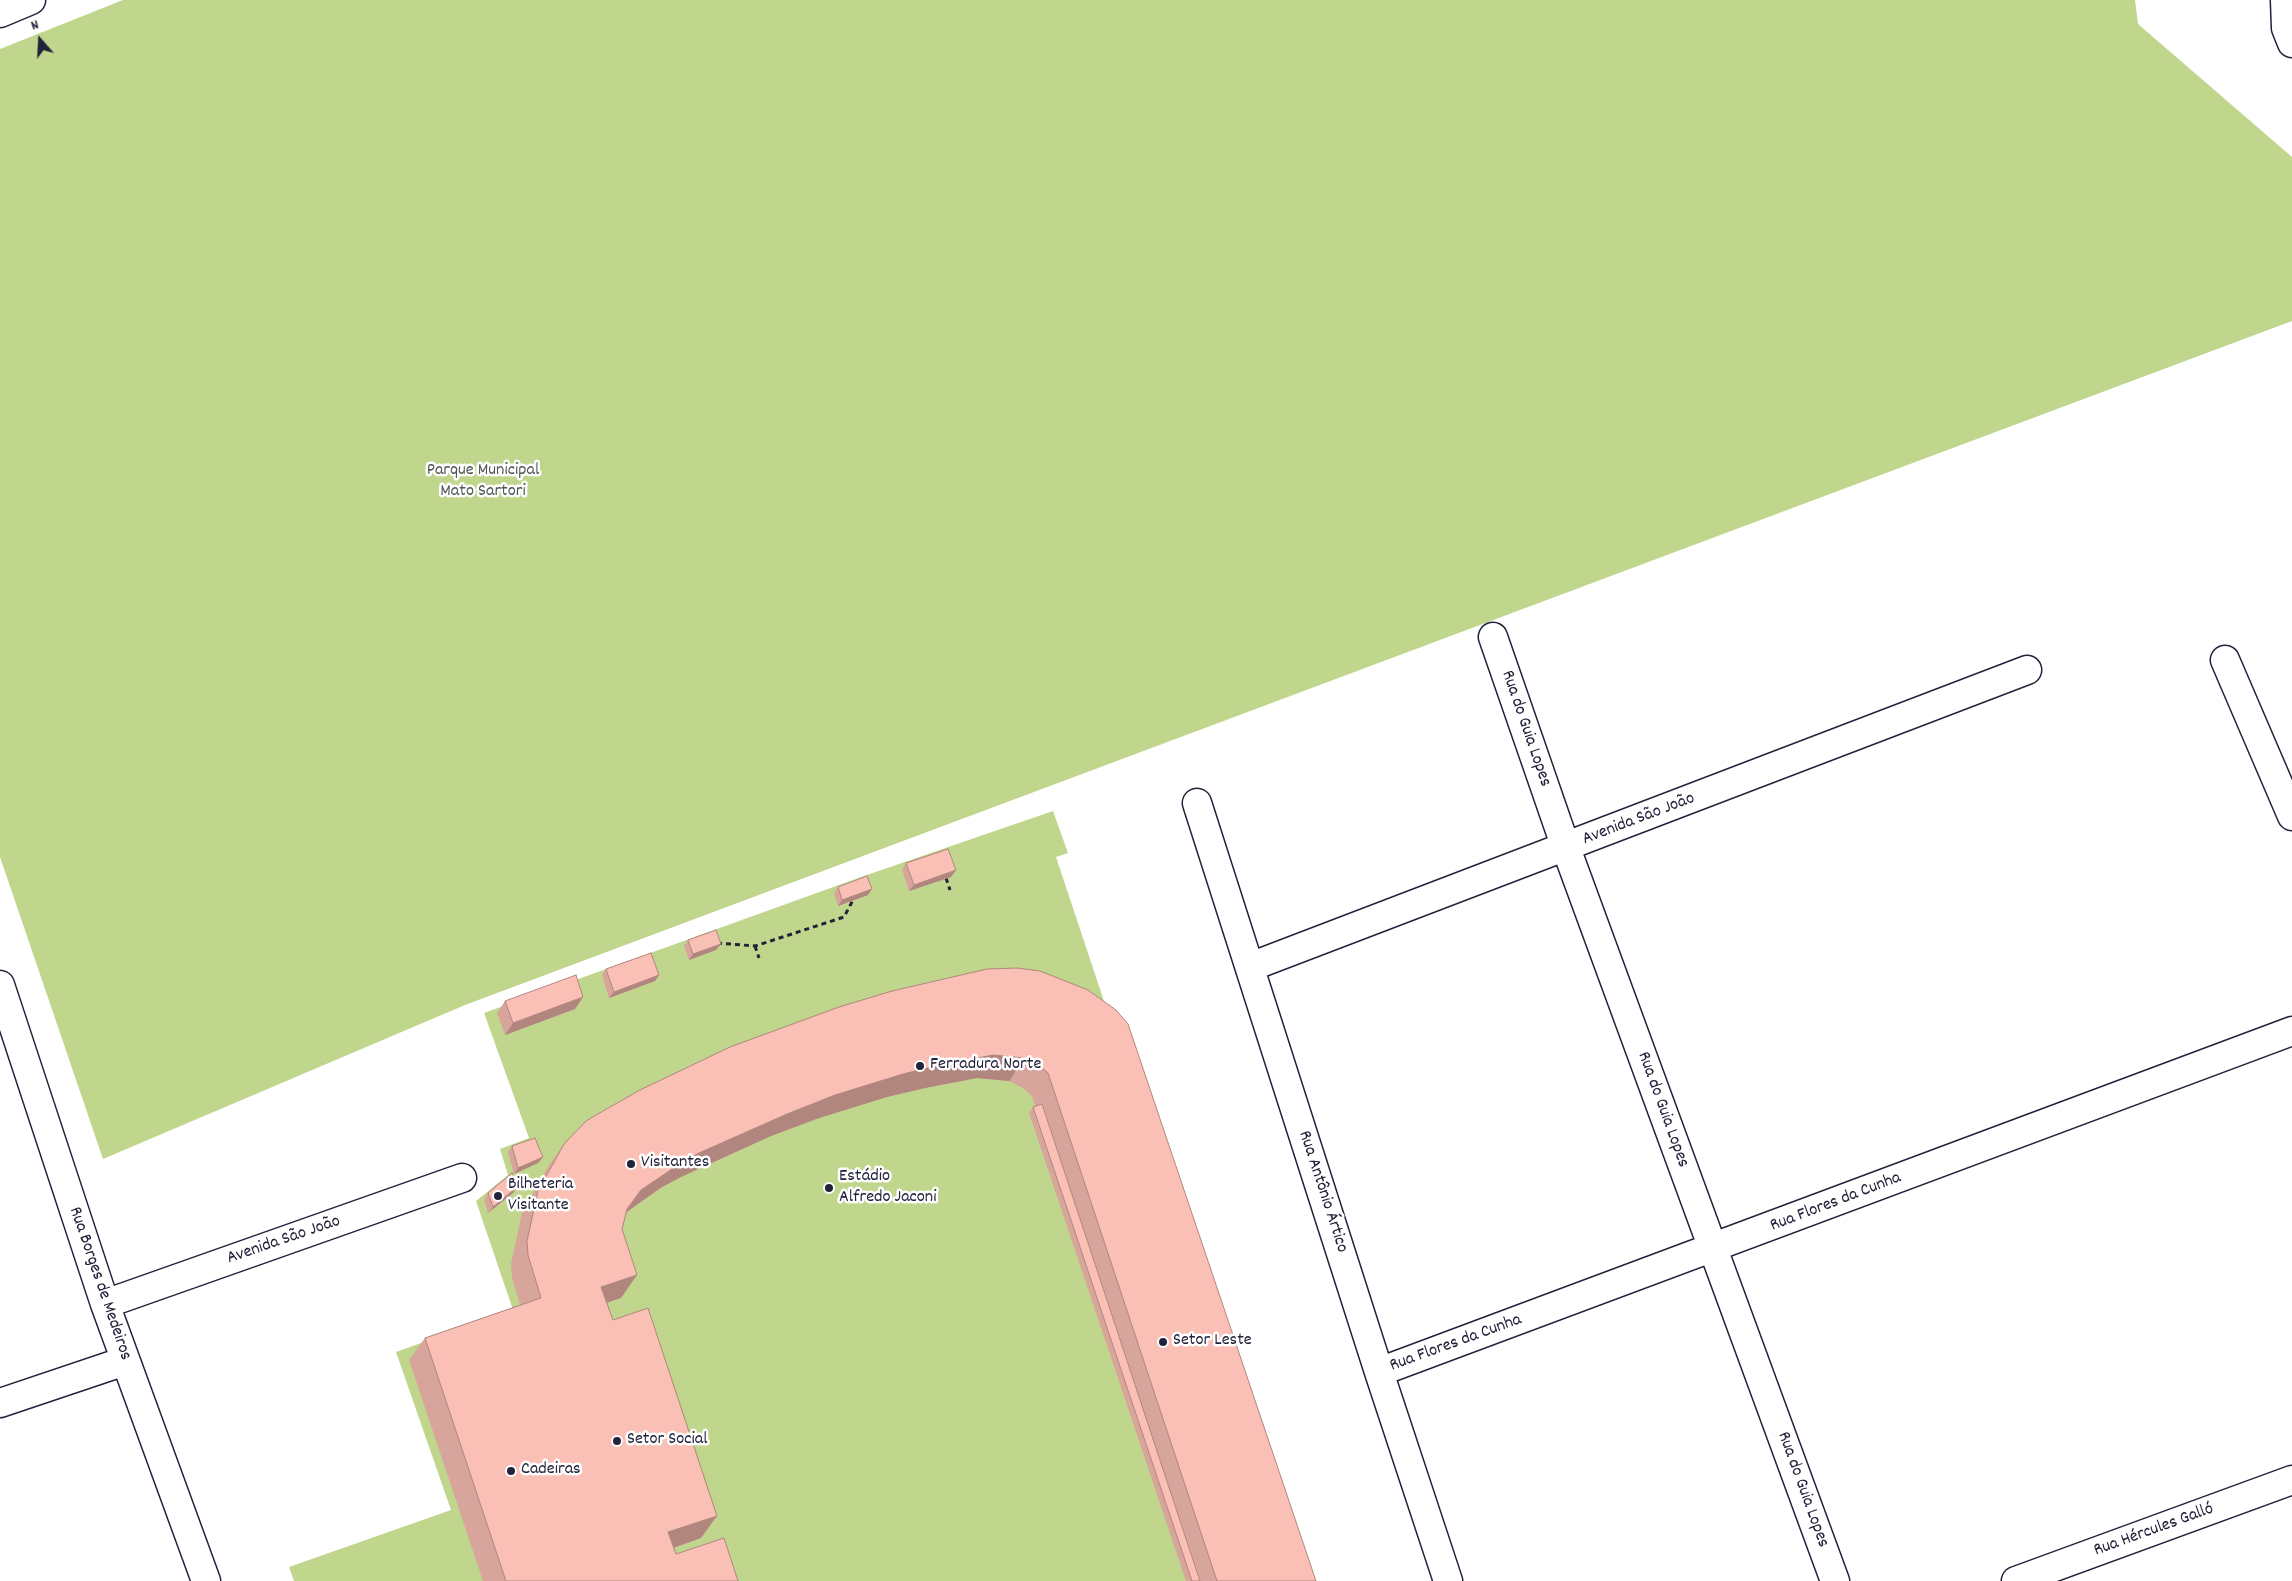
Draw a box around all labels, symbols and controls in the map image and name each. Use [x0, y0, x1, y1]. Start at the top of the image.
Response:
north arrow [15, 15, 65, 65]
text: N [29, 15, 42, 36]
park label: Parque Municipal Mato Sartori [427, 461, 539, 504]
street label: Rua do Guia Lopes [1495, 668, 1555, 790]
street label: Avenida São João [1580, 789, 1698, 851]
street label: Rua do Guia Lopes [1631, 1049, 1693, 1171]
place label: Ferradura Norte [930, 1055, 1041, 1077]
marker: Ferradura Norte [914, 1060, 926, 1072]
street label: Rua Antônio Ártico [1292, 1128, 1352, 1256]
place label: Visitantes [641, 1153, 709, 1175]
marker: Visitantes [625, 1158, 637, 1170]
place label: Estádio Alfredo Jaconi [839, 1167, 936, 1210]
street label: Rua Flores da Cunha [1768, 1168, 1904, 1238]
place label: Bilheteria Visitante [508, 1175, 573, 1218]
marker: Estádio Alfredo Jaconi [823, 1182, 835, 1194]
marker: Bilheteria Visitante [492, 1190, 504, 1202]
street label: Rua Borges de Medeiros [63, 1205, 135, 1363]
street label: Avenida São João [224, 1212, 344, 1270]
street label: Rua Flores da Cunha [1387, 1310, 1525, 1378]
place label: Setor Leste [1173, 1331, 1252, 1353]
marker: Setor Leste [1157, 1336, 1169, 1348]
street label: Rua do Guia Lopes [1771, 1429, 1833, 1551]
place label: Setor Social [627, 1430, 708, 1452]
marker: Setor Social [611, 1435, 623, 1447]
place label: Cadeiras [521, 1460, 581, 1482]
marker: Cadeiras [505, 1465, 517, 1477]
street label: Rua Hércules Galló [2091, 1499, 2217, 1563]

